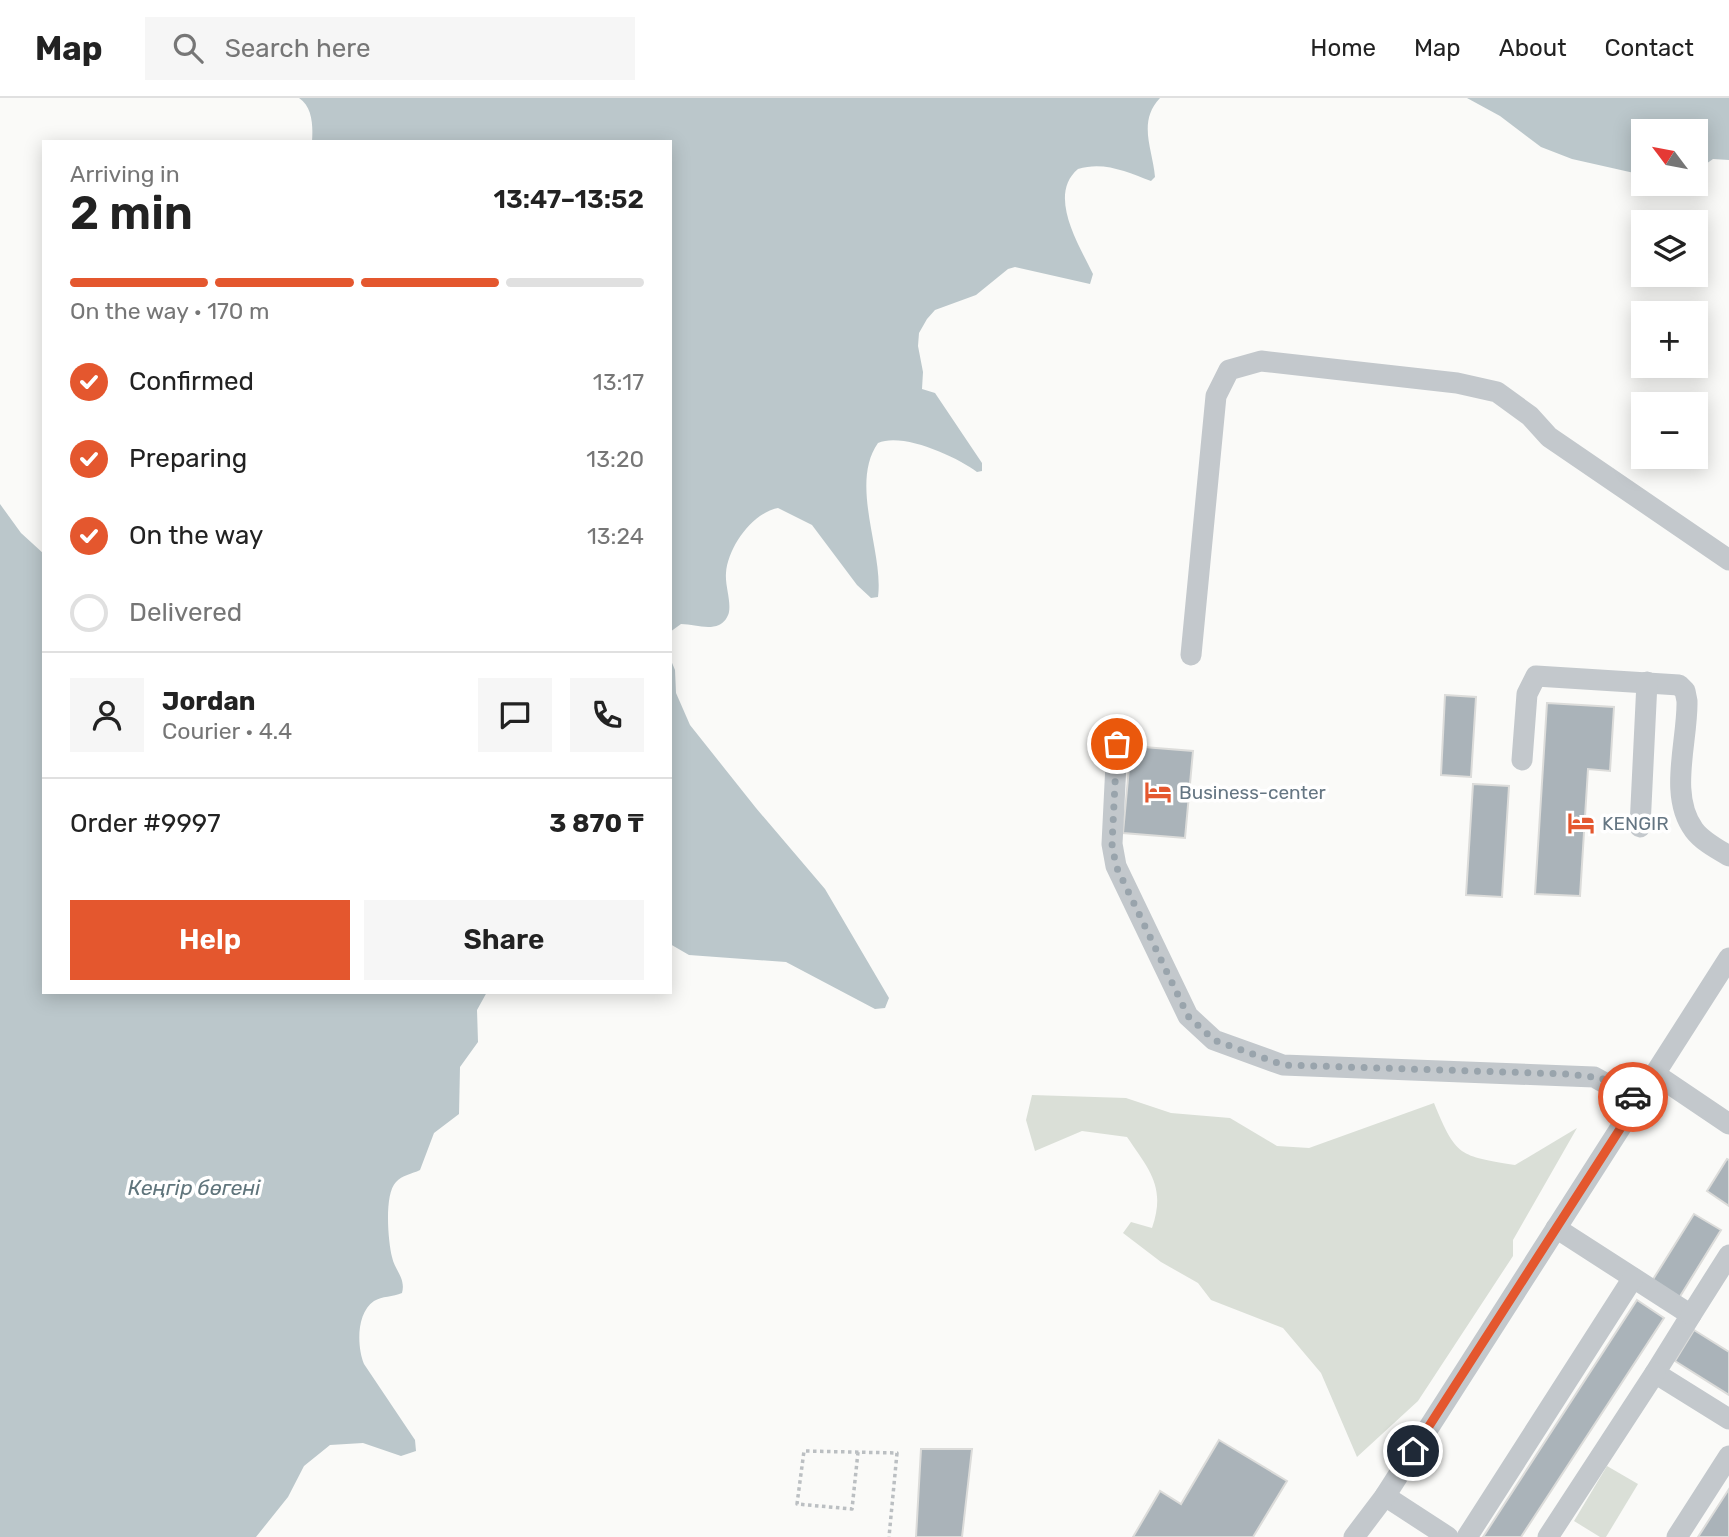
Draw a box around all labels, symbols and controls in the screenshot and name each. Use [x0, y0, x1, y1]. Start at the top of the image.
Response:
search box [145, 17, 635, 80]
text: Map [35, 29, 103, 68]
icon: search [169, 29, 207, 67]
text: Search here [225, 33, 370, 64]
text: Home [1310, 34, 1376, 62]
text: Map [1414, 34, 1461, 62]
text: About [1499, 34, 1567, 62]
text: Contact [1605, 34, 1694, 62]
north arrow [1631, 119, 1708, 196]
map controls [1631, 119, 1708, 469]
text: Arriving in [70, 160, 180, 188]
text: 13:47–13:52 [493, 184, 644, 215]
text: 2 min [70, 186, 193, 241]
button: layers [1631, 210, 1708, 287]
text: On the way · 170 m [70, 297, 269, 325]
button: + [1631, 301, 1708, 378]
icon: check [70, 363, 108, 401]
text: Confirmed [129, 366, 254, 397]
text: 13:17 [593, 368, 644, 396]
button: − [1631, 392, 1708, 469]
icon: check [70, 440, 108, 478]
text: Preparing [129, 443, 247, 474]
text: 13:20 [586, 445, 644, 473]
icon: check [70, 517, 108, 555]
text: On the way [129, 520, 263, 551]
text: 13:24 [587, 522, 644, 550]
text: Delivered [129, 597, 242, 628]
button: person [70, 678, 144, 752]
button: chat [478, 678, 552, 752]
button: phone [570, 678, 644, 752]
text: Jordan [162, 686, 255, 717]
pin [1087, 714, 1147, 774]
text: Courier · 4.4 [162, 717, 292, 745]
icon: bag [1098, 725, 1136, 763]
hotel icon: Business-center [1143, 777, 1173, 807]
place label: Business-center [1179, 781, 1327, 804]
text: Order #9997 [70, 808, 221, 839]
text: 3 870 ₸ [549, 808, 644, 839]
hotel icon: KENGIR [1566, 808, 1596, 838]
place label: KENGIR [1602, 812, 1669, 835]
button: Help [70, 900, 350, 980]
button: Share [364, 900, 644, 980]
courier [1598, 1062, 1668, 1132]
icon: car [1614, 1078, 1652, 1116]
water label: Кеңгір бөгені [128, 1175, 261, 1200]
pin [1383, 1421, 1443, 1481]
icon: home [1394, 1432, 1432, 1470]

